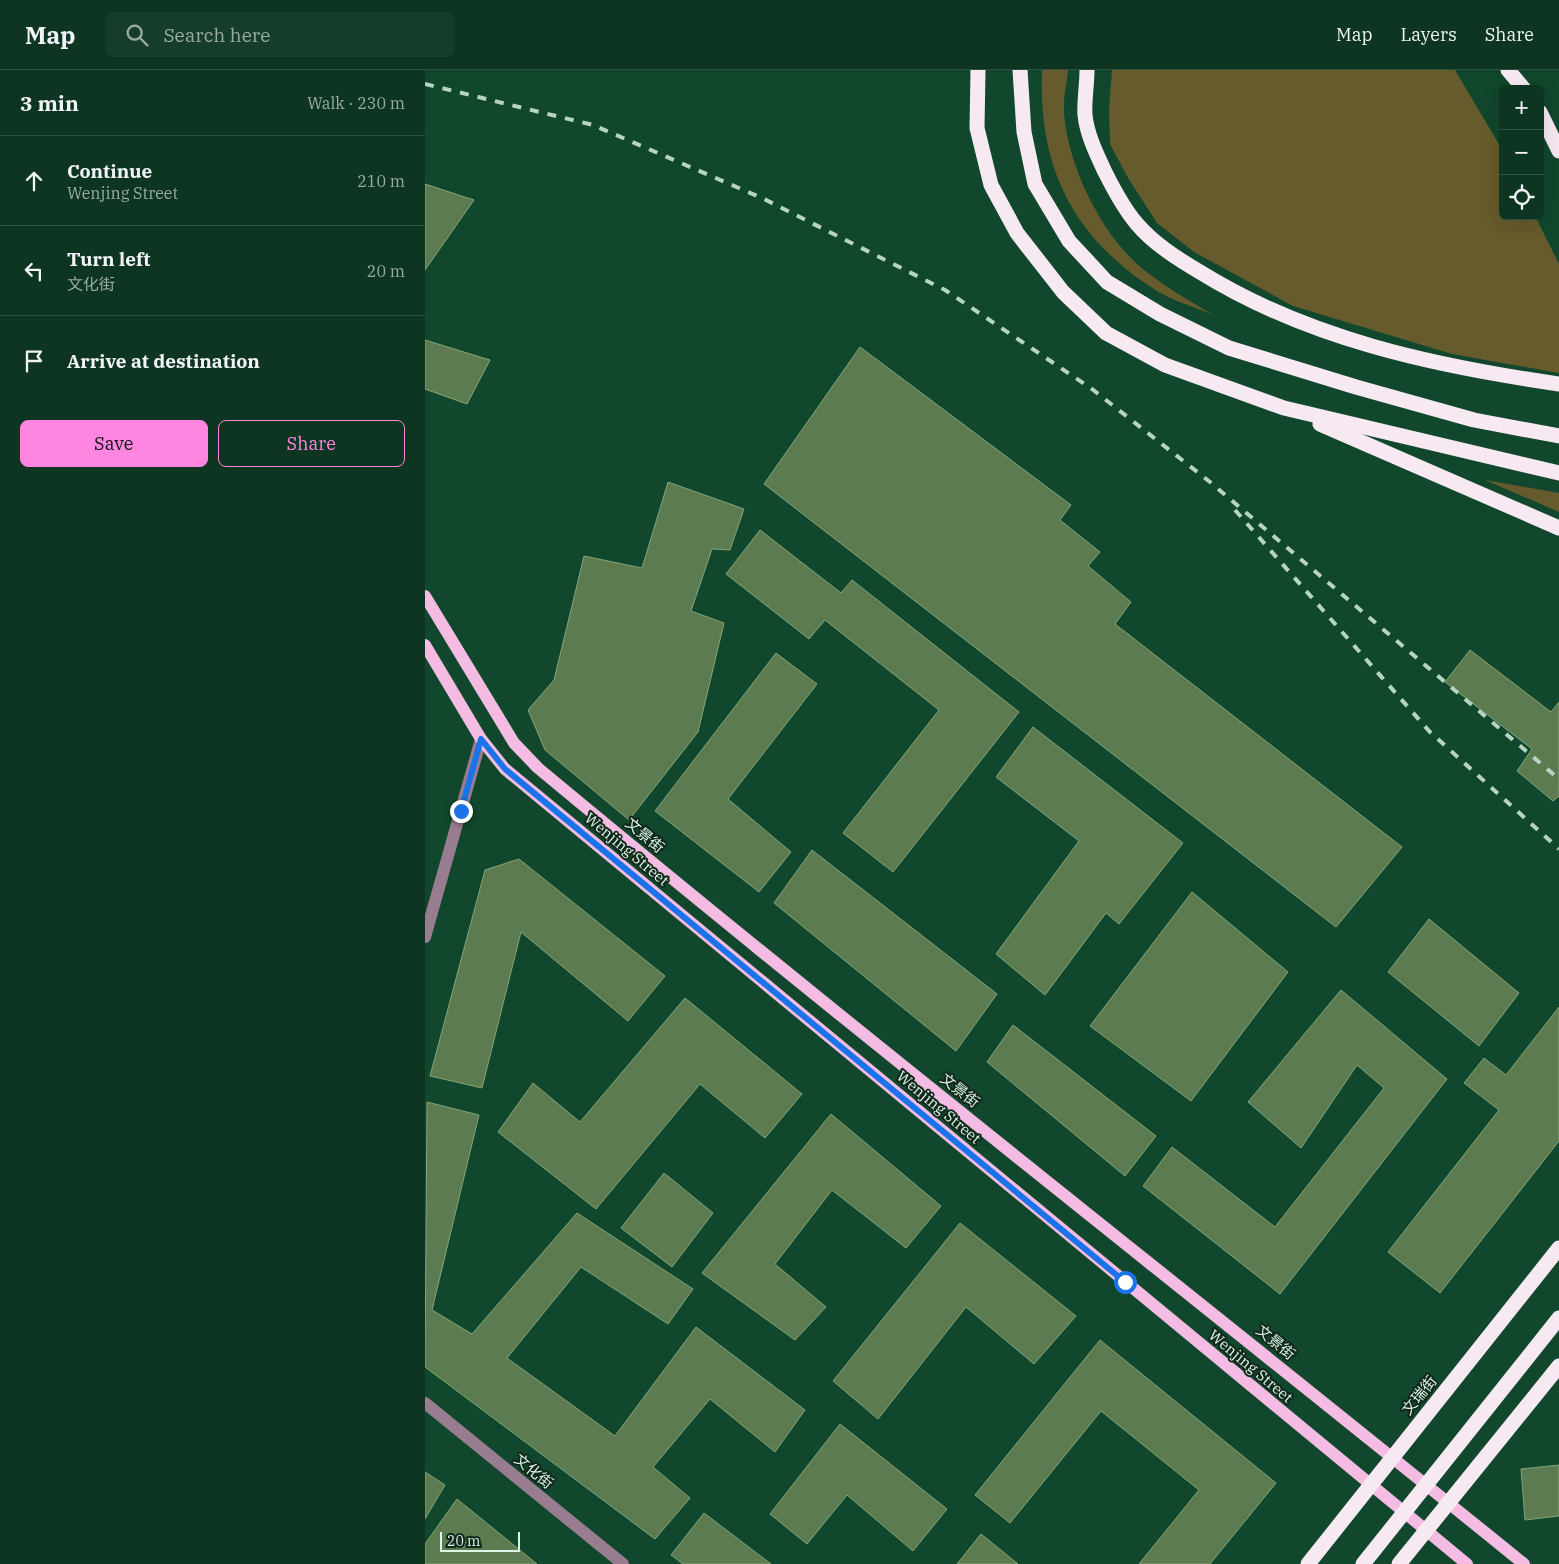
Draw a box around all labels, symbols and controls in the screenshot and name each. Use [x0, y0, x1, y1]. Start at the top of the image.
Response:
search box [105, 12, 455, 57]
text: Map [25, 19, 75, 51]
icon: search [123, 21, 151, 49]
text: Search here [163, 23, 270, 47]
text: Map [1336, 23, 1373, 46]
text: Layers [1401, 23, 1457, 46]
text: Share [1485, 23, 1534, 46]
map controls [1499, 85, 1544, 220]
button: + [1499, 85, 1544, 130]
text: 3 min [20, 89, 79, 117]
text: Walk · 230 m [307, 93, 405, 113]
button: − [1499, 130, 1544, 175]
text: Continue [67, 159, 152, 183]
icon: ahead [20, 167, 48, 195]
text: 210 m [357, 171, 405, 191]
button: locate [1499, 175, 1544, 220]
text: Wenjing Street [67, 183, 178, 203]
text: Turn left [67, 247, 150, 271]
icon: left [20, 257, 48, 285]
text: 20 m [367, 261, 405, 281]
text: 文化街 [67, 274, 115, 294]
icon: arrive [20, 347, 48, 375]
text: Arrive at destination [67, 349, 260, 373]
button: Save [20, 420, 208, 467]
button: Share [218, 420, 405, 467]
route end [450, 800, 473, 823]
street label: Wenjing Street [581, 808, 673, 890]
street label: 文景街 [622, 813, 668, 857]
street label: Wenjing Street [893, 1066, 985, 1148]
street label: 文景街 [936, 1069, 984, 1111]
route start [1114, 1271, 1137, 1294]
street label: 文景街 [1253, 1320, 1299, 1364]
street label: Wenjing Street [1205, 1325, 1297, 1407]
street label: 文瑞街 [1397, 1372, 1441, 1418]
street label: 文化街 [511, 1449, 557, 1493]
scale bar [440, 1529, 520, 1552]
text: 20 m [447, 1532, 480, 1550]

